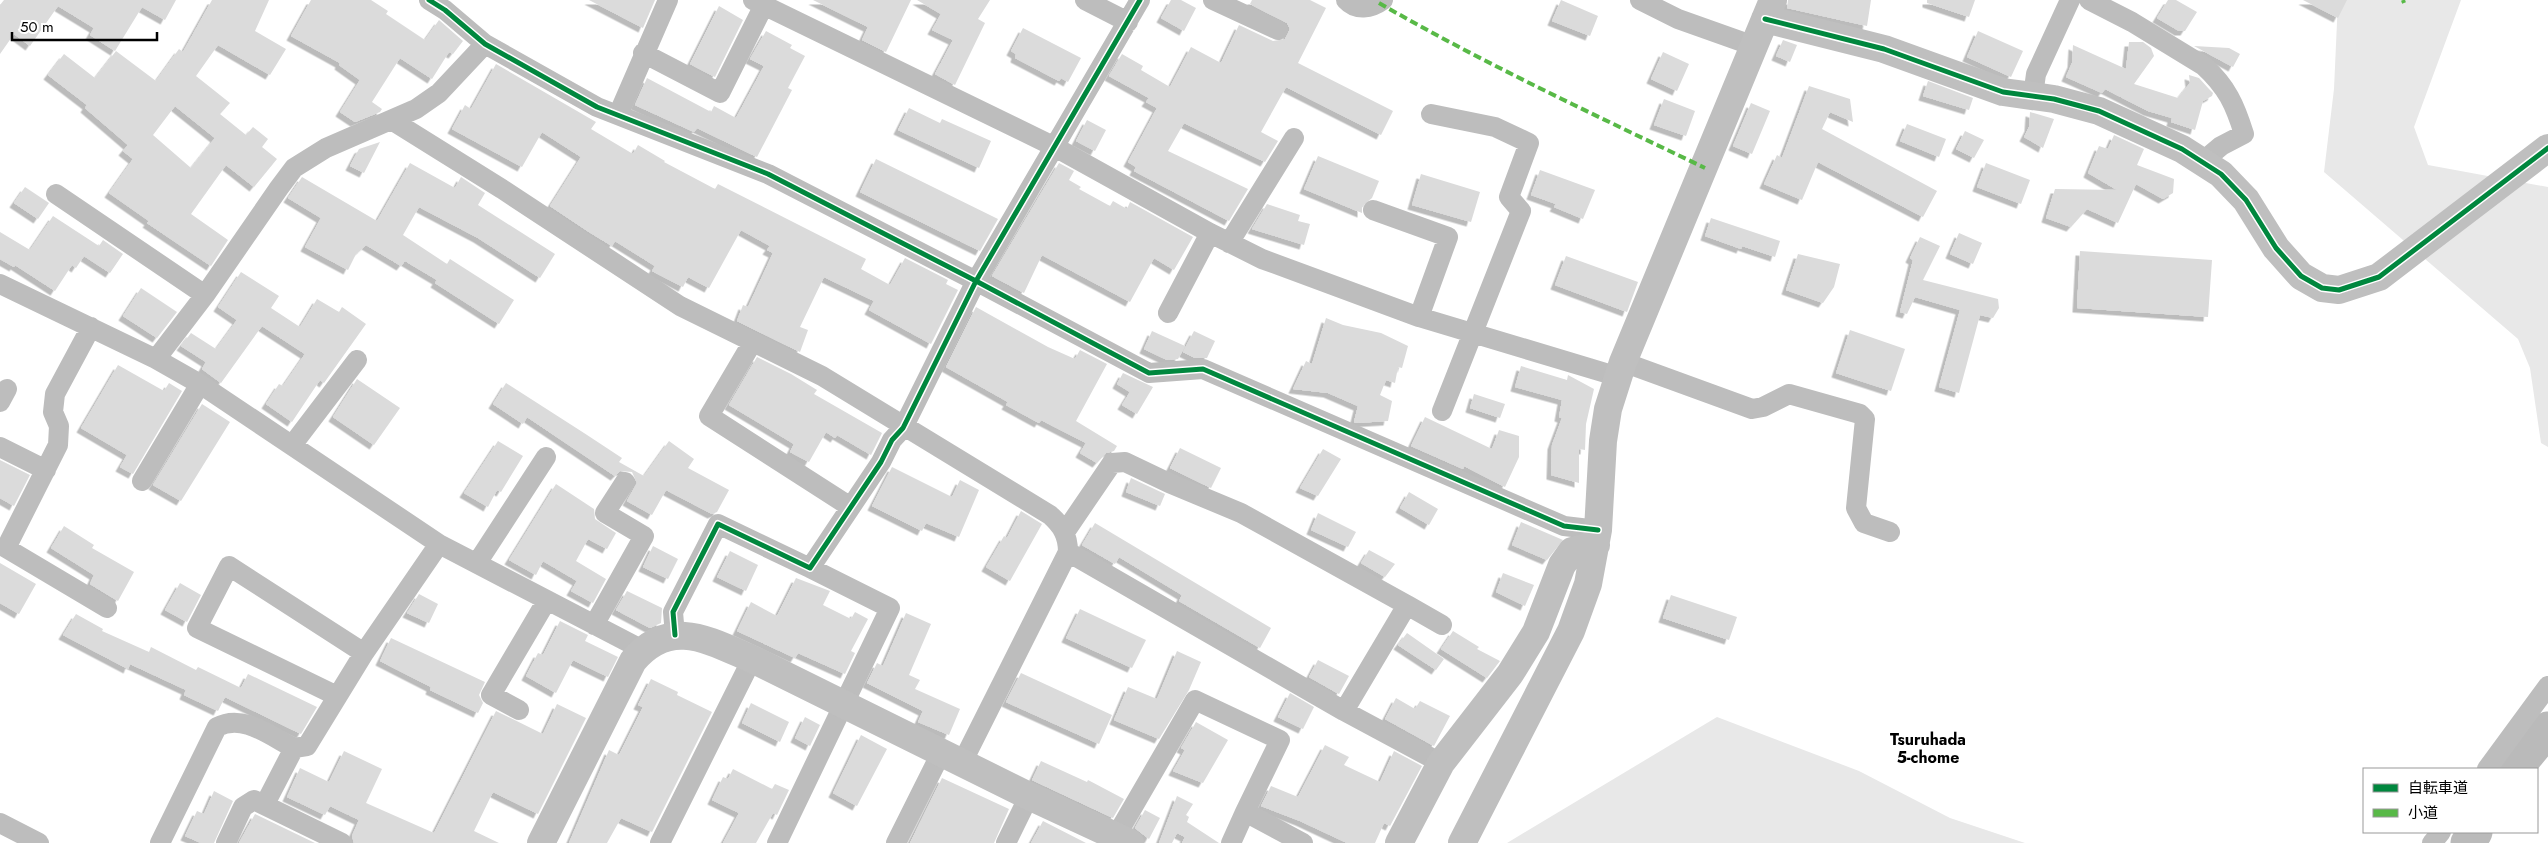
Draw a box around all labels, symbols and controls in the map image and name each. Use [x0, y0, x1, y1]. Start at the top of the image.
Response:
scale bar [12, 10, 158, 42]
text: 50 m [20, 16, 54, 38]
district label: Tsuruhada 5-chome [1890, 728, 1966, 769]
legend [2363, 768, 2538, 833]
text: 自転車道 [2408, 777, 2468, 799]
text: 小道 [2408, 802, 2438, 824]

